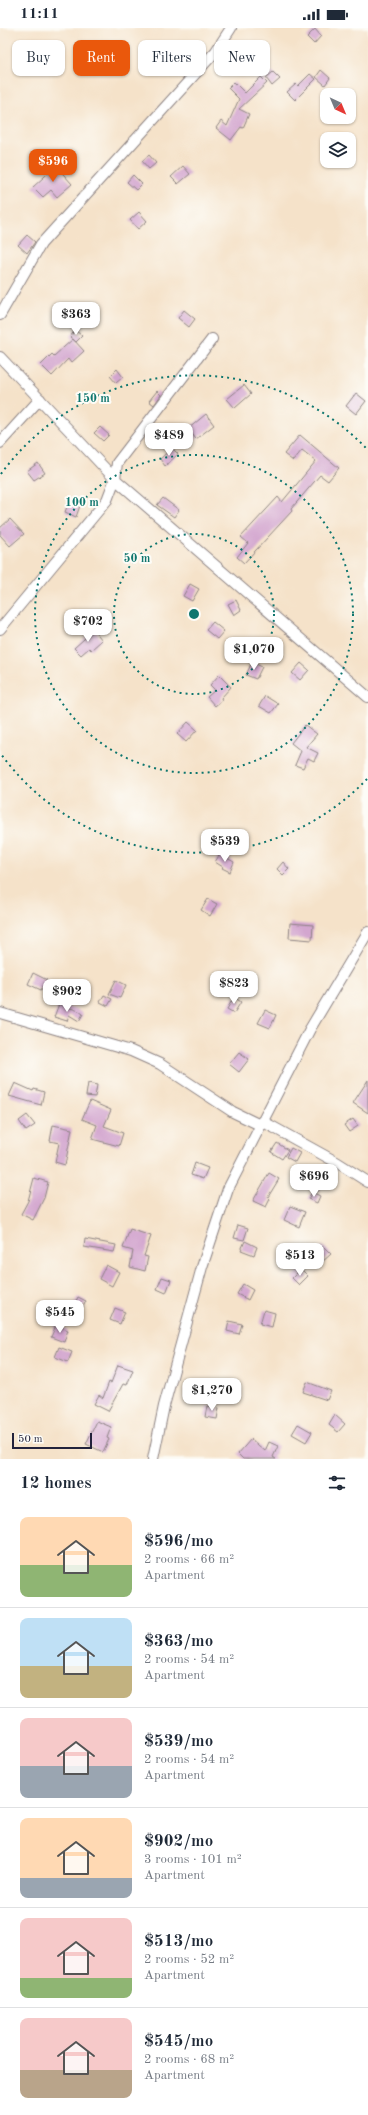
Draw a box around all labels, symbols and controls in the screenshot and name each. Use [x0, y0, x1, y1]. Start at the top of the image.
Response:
text: 11:11 [20, 7, 59, 22]
chip: Buy [12, 40, 65, 76]
chip: Rent [73, 40, 130, 76]
chip: Filters [138, 40, 206, 76]
chip: New [214, 40, 270, 76]
north arrow [320, 88, 356, 124]
map controls [320, 88, 356, 168]
button: layers [320, 132, 356, 168]
pin: $596 [29, 149, 77, 183]
text: $596 [38, 155, 68, 168]
pin: $363 [52, 302, 100, 336]
text: $363 [61, 308, 91, 321]
text: 150 m [76, 392, 110, 405]
pin: $489 [145, 423, 193, 457]
text: $489 [154, 429, 184, 442]
text: 100 m [65, 497, 99, 509]
text: 50 m [124, 552, 151, 565]
centre of rings [187, 607, 201, 621]
pin: $702 [64, 609, 112, 643]
text: $702 [73, 615, 103, 628]
pin: $1,070 [221, 637, 287, 671]
text: $1,070 [233, 643, 275, 656]
pin: $539 [201, 829, 249, 863]
text: $539 [210, 835, 240, 848]
pin: $823 [210, 971, 258, 1005]
text: $823 [219, 977, 249, 990]
pin: $902 [43, 979, 91, 1013]
text: $902 [52, 985, 82, 998]
pin: $696 [290, 1164, 338, 1198]
text: $696 [299, 1170, 329, 1183]
pin: $513 [276, 1243, 324, 1277]
text: $513 [285, 1249, 315, 1262]
pin: $545 [36, 1300, 84, 1334]
text: $545 [45, 1306, 75, 1319]
pin: $1,270 [179, 1378, 245, 1412]
text: $1,270 [191, 1384, 233, 1397]
scale bar [12, 1431, 92, 1450]
text: 50 m [18, 1434, 43, 1445]
icon: filters [326, 1472, 348, 1494]
text: 12 homes [20, 1475, 92, 1492]
icon: home [52, 1533, 100, 1581]
text: $596/mo [144, 1533, 213, 1550]
text: 2 rooms · 66 m² [144, 1553, 234, 1566]
text: Apartment [144, 1569, 205, 1582]
text: $363/mo [144, 1633, 213, 1650]
icon: home [52, 1634, 100, 1682]
text: 2 rooms · 54 m² [144, 1653, 234, 1666]
text: Apartment [144, 1669, 205, 1682]
text: $539/mo [144, 1733, 213, 1750]
icon: home [52, 1734, 100, 1782]
text: 2 rooms · 54 m² [144, 1753, 234, 1766]
text: Apartment [144, 1769, 205, 1782]
text: $902/mo [144, 1833, 213, 1850]
icon: home [52, 1834, 100, 1882]
text: 3 rooms · 101 m² [144, 1853, 242, 1866]
text: Apartment [144, 1869, 205, 1882]
text: $513/mo [144, 1933, 213, 1950]
icon: home [52, 1934, 100, 1982]
text: 2 rooms · 52 m² [144, 1953, 234, 1966]
text: Apartment [144, 1969, 205, 1982]
text: $545/mo [144, 2033, 213, 2050]
icon: home [52, 2034, 100, 2082]
text: 2 rooms · 68 m² [144, 2053, 234, 2066]
text: Apartment [144, 2069, 205, 2082]

